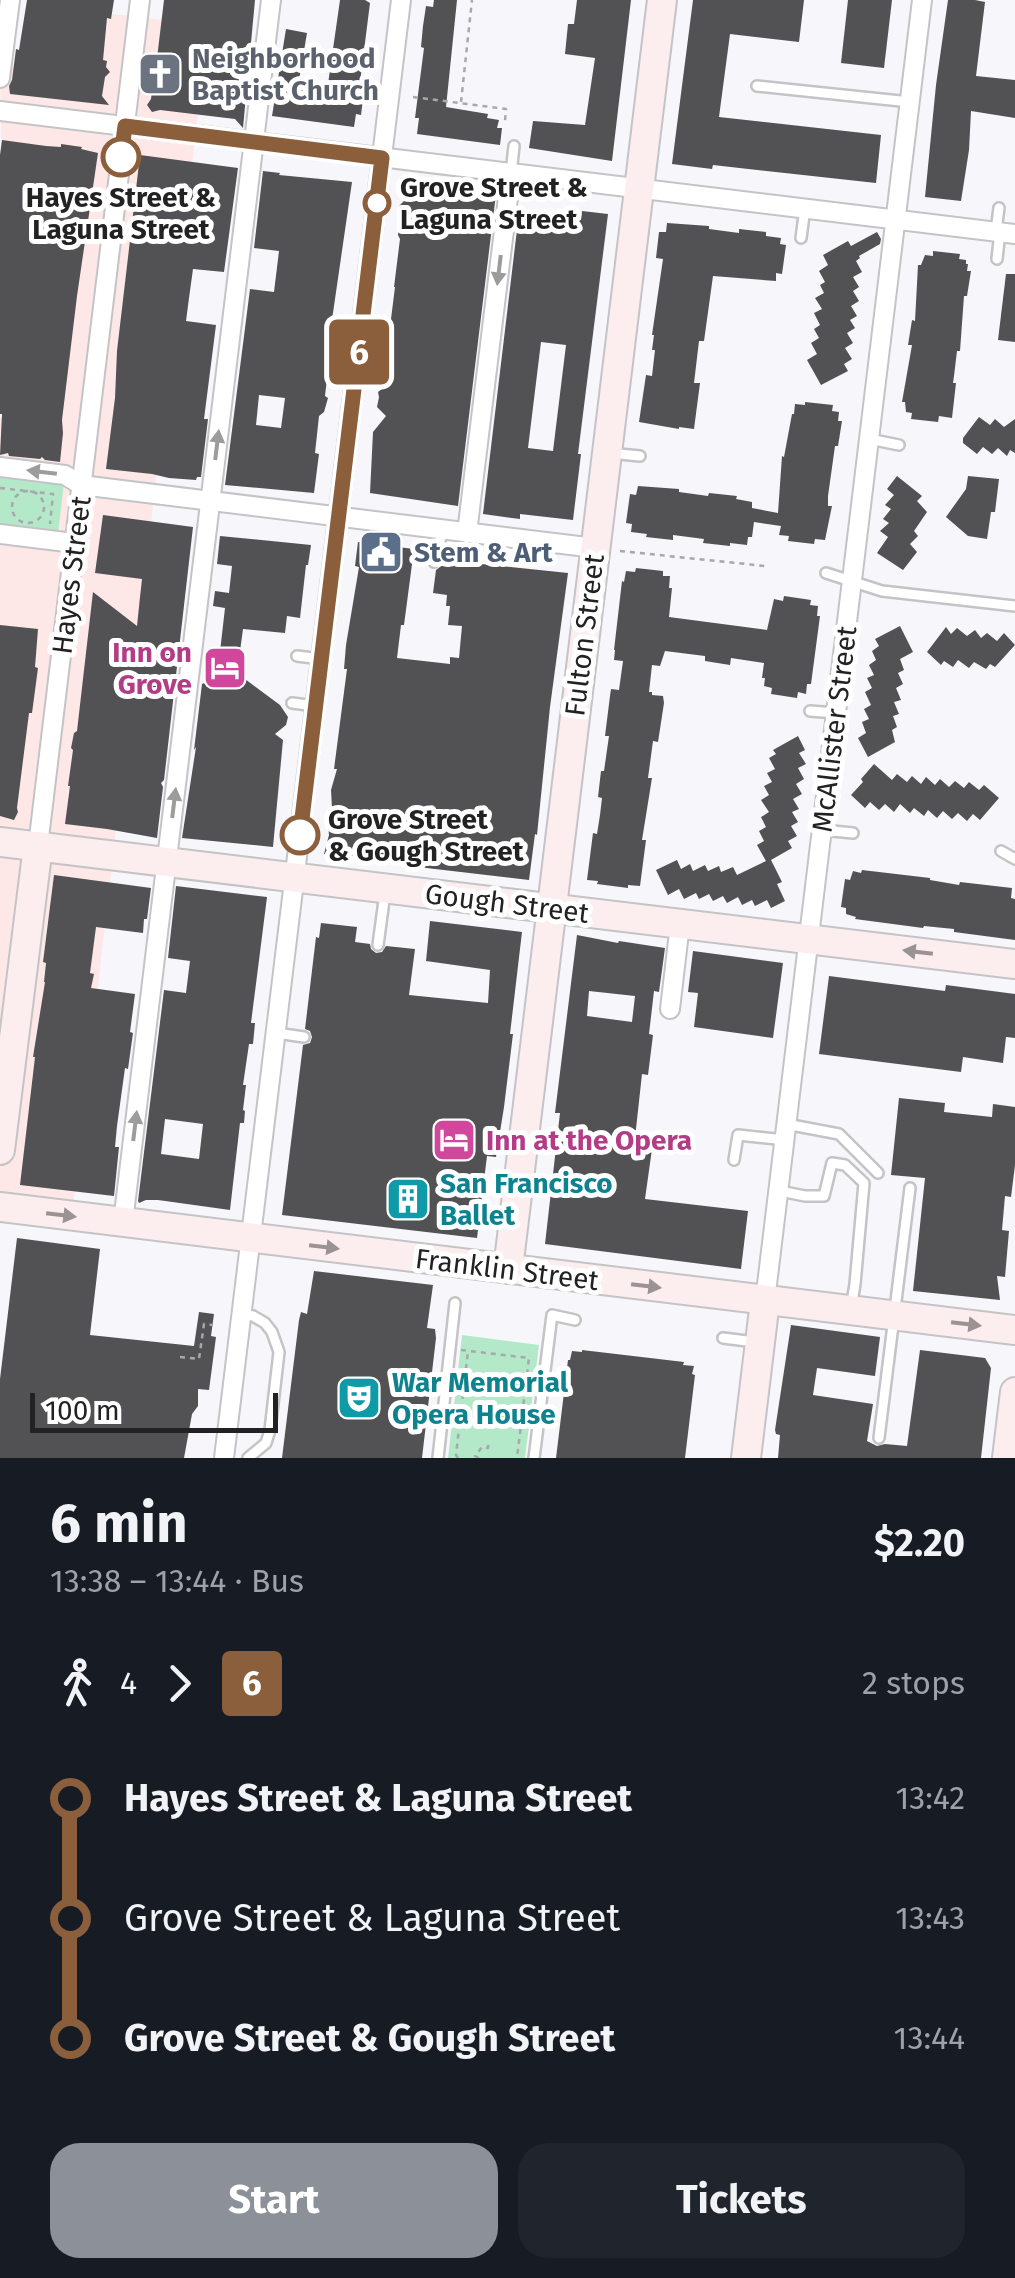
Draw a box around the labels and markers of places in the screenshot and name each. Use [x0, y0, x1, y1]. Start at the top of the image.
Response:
place label: Neighborhood Baptist Church [192, 42, 379, 107]
church icon: Neighborhood Baptist Church [137, 51, 183, 97]
marker: Hayes Street & Laguna Street [102, 138, 140, 176]
place label: Grove Street & Laguna Street [400, 171, 588, 236]
place label: Hayes Street & Laguna Street [26, 181, 216, 246]
marker: Grove Street & Laguna Street [364, 190, 390, 216]
public building icon: Stem & Art [358, 529, 404, 575]
place label: Stem & Art [414, 536, 554, 569]
place label: Inn on Grove [112, 636, 192, 701]
hotel icon: Inn on Grove [202, 645, 248, 691]
place label: Grove Street & Gough Street [328, 803, 525, 868]
marker: Grove Street & Gough Street [281, 816, 319, 854]
hotel icon: Inn at the Opera [431, 1117, 477, 1163]
place label: Inn at the Opera [486, 1124, 692, 1157]
place label: San Francisco Ballet [440, 1167, 613, 1232]
building icon: San Francisco Ballet [385, 1176, 431, 1222]
place label: War Memorial Opera House [392, 1366, 569, 1431]
theatre icon: War Memorial Opera House [336, 1375, 382, 1421]

